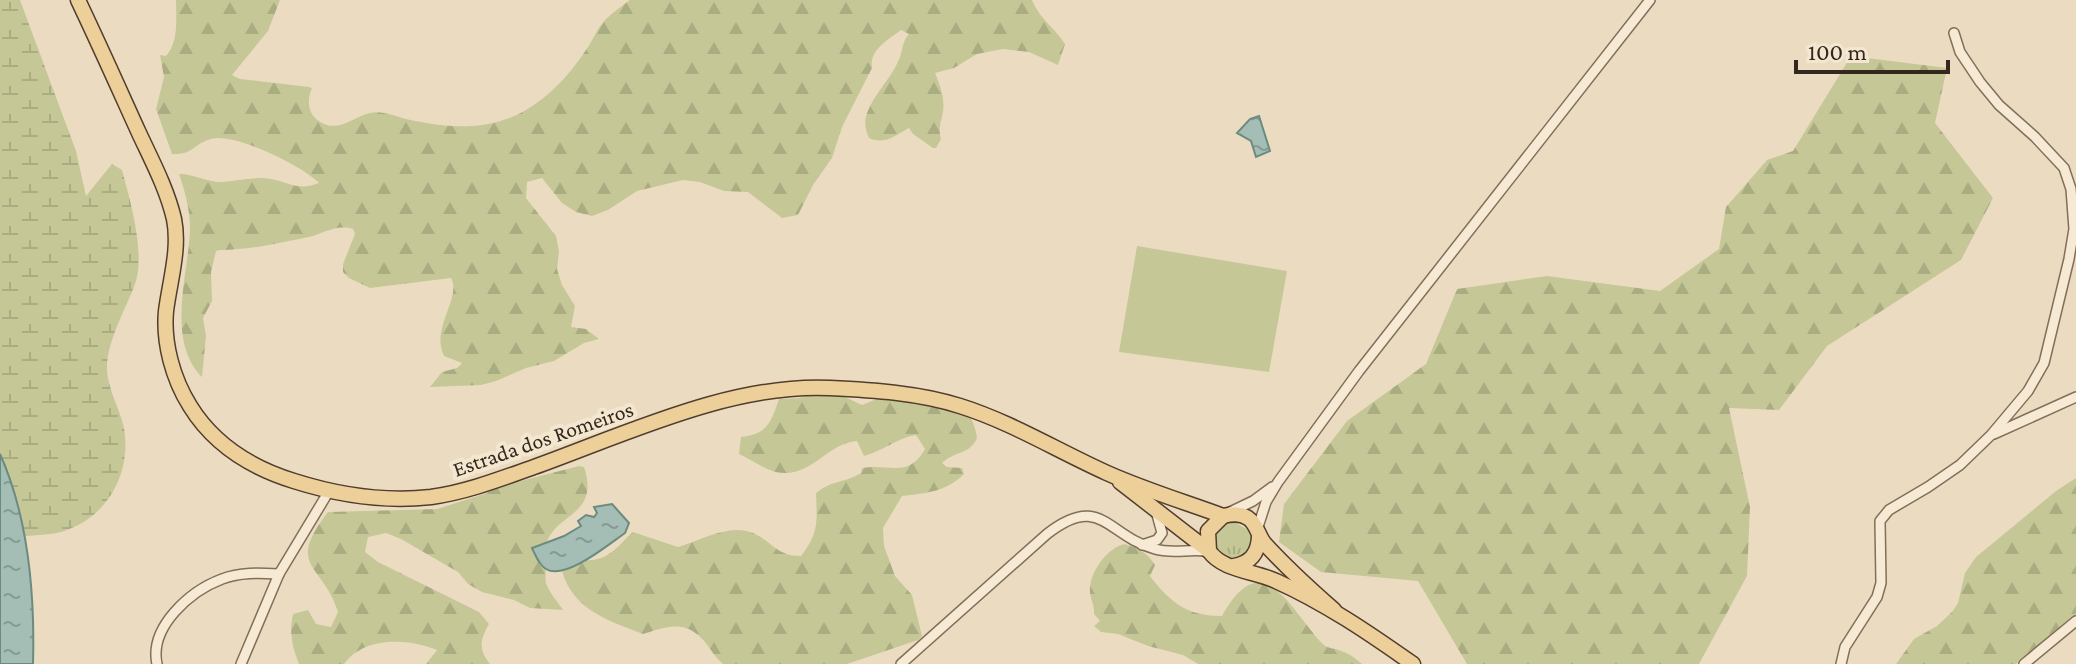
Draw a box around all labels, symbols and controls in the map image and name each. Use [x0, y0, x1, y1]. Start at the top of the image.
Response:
scale bar [1796, 24, 1948, 74]
text: 100 m [1808, 38, 1867, 65]
street label: Estrada dos Romeiros [449, 396, 637, 482]

